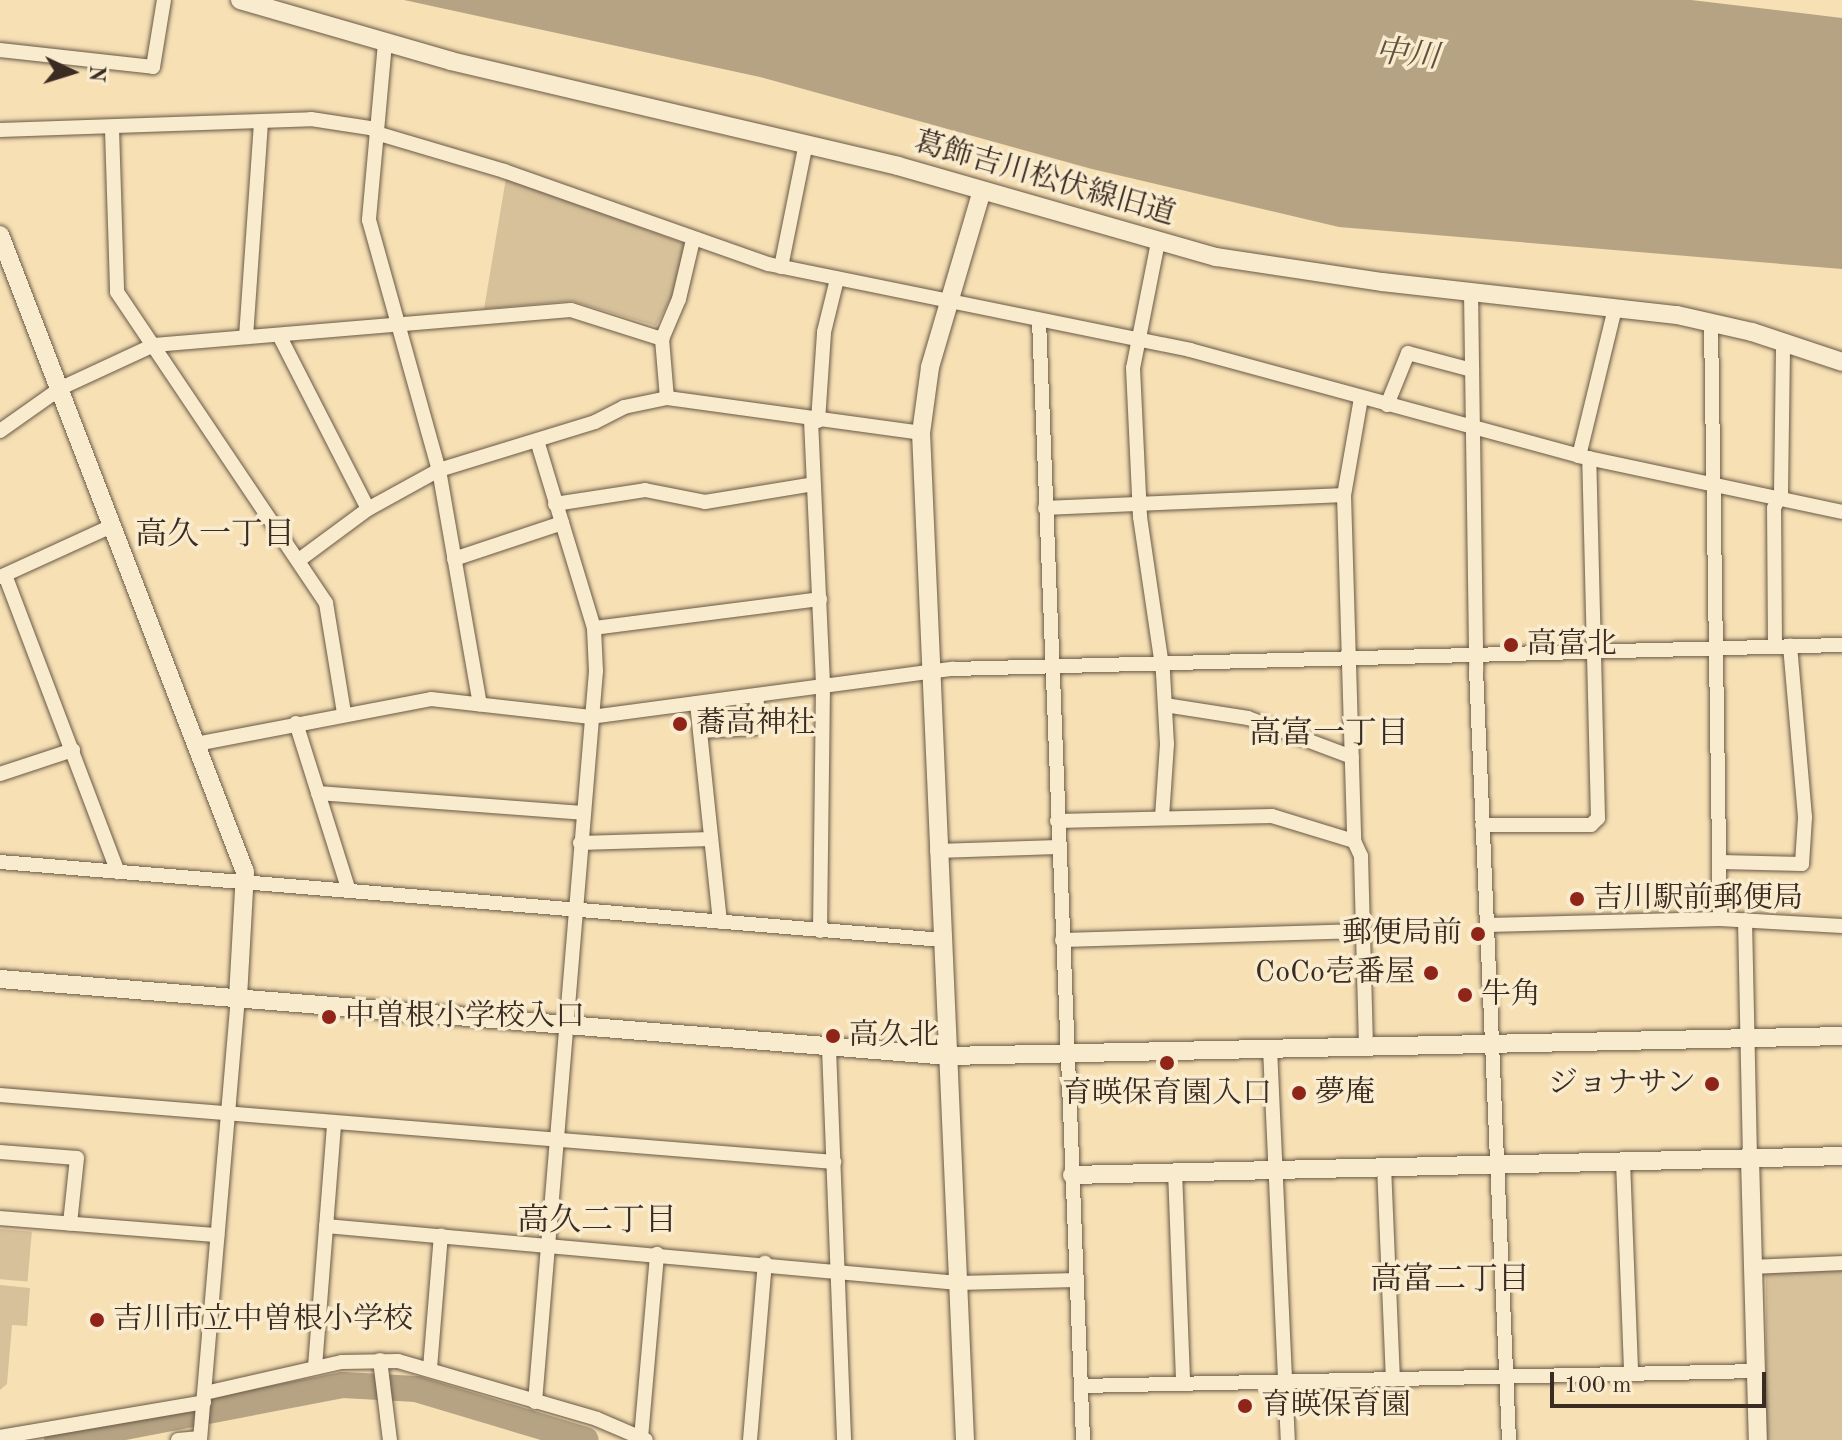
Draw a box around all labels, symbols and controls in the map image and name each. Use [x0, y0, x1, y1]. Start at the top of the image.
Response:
north arrow [32, 32, 112, 112]
water label: 中川 [1373, 34, 1441, 78]
text: N [84, 65, 108, 83]
street label: 葛飾吉川松伏線旧道 [909, 124, 1179, 234]
district label: 高久一丁目 [135, 517, 295, 555]
place label: 高富北 [1527, 627, 1617, 663]
marker: 高富北 [1502, 636, 1520, 654]
place label: 蕎高神社 [696, 706, 816, 742]
marker: 蕎高神社 [671, 715, 689, 733]
district label: 高富一丁目 [1249, 716, 1409, 754]
place label: 吉川駅前郵便局 [1593, 881, 1803, 917]
marker: 吉川駅前郵便局 [1568, 890, 1586, 908]
place label: 郵便局前 [1342, 916, 1462, 952]
marker: 郵便局前 [1469, 925, 1487, 943]
place label: CoCo壱番屋 [1255, 955, 1415, 991]
marker: CoCo壱番屋 [1422, 964, 1440, 982]
place label: 牛角 [1481, 977, 1541, 1013]
marker: 牛角 [1456, 986, 1474, 1004]
place label: 中曽根小学校入口 [345, 999, 585, 1035]
marker: 中曽根小学校入口 [320, 1008, 338, 1026]
place label: 高久北 [849, 1018, 939, 1054]
marker: 高久北 [824, 1027, 842, 1045]
marker: 育暎保育園入口 [1158, 1054, 1176, 1072]
place label: ジョナサン [1546, 1066, 1696, 1102]
place label: 夢庵 [1315, 1075, 1375, 1111]
marker: ジョナサン [1703, 1075, 1721, 1093]
place label: 育暎保育園入口 [1062, 1076, 1272, 1112]
marker: 夢庵 [1290, 1084, 1308, 1102]
district label: 高久二丁目 [517, 1203, 677, 1241]
district label: 高富二丁目 [1370, 1262, 1530, 1300]
place label: 吉川市立中曽根小学校 [113, 1302, 413, 1338]
marker: 吉川市立中曽根小学校 [88, 1311, 106, 1329]
scale bar [1554, 1356, 1770, 1406]
text: 100 m [1564, 1374, 1632, 1398]
place label: 育暎保育園 [1261, 1388, 1411, 1424]
marker: 育暎保育園 [1236, 1397, 1254, 1415]

